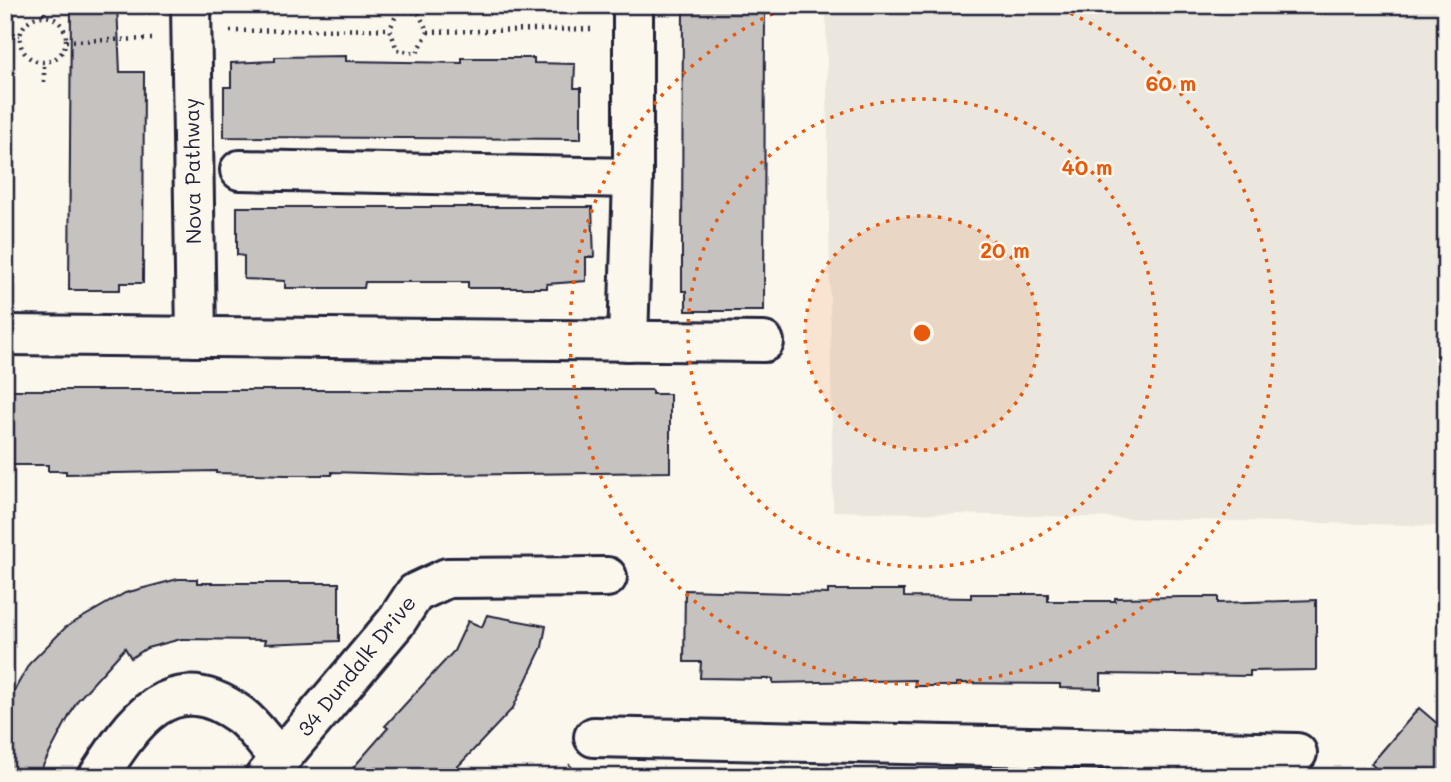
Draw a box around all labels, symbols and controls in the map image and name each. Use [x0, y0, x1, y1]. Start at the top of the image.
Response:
text: 60 m [1146, 69, 1196, 96]
street label: Nova Pathway [177, 98, 206, 244]
text: 40 m [1061, 153, 1113, 180]
text: 20 m [980, 236, 1030, 263]
centre of rings [910, 321, 934, 345]
street label: 34 Dundalk Drive [291, 589, 421, 741]

